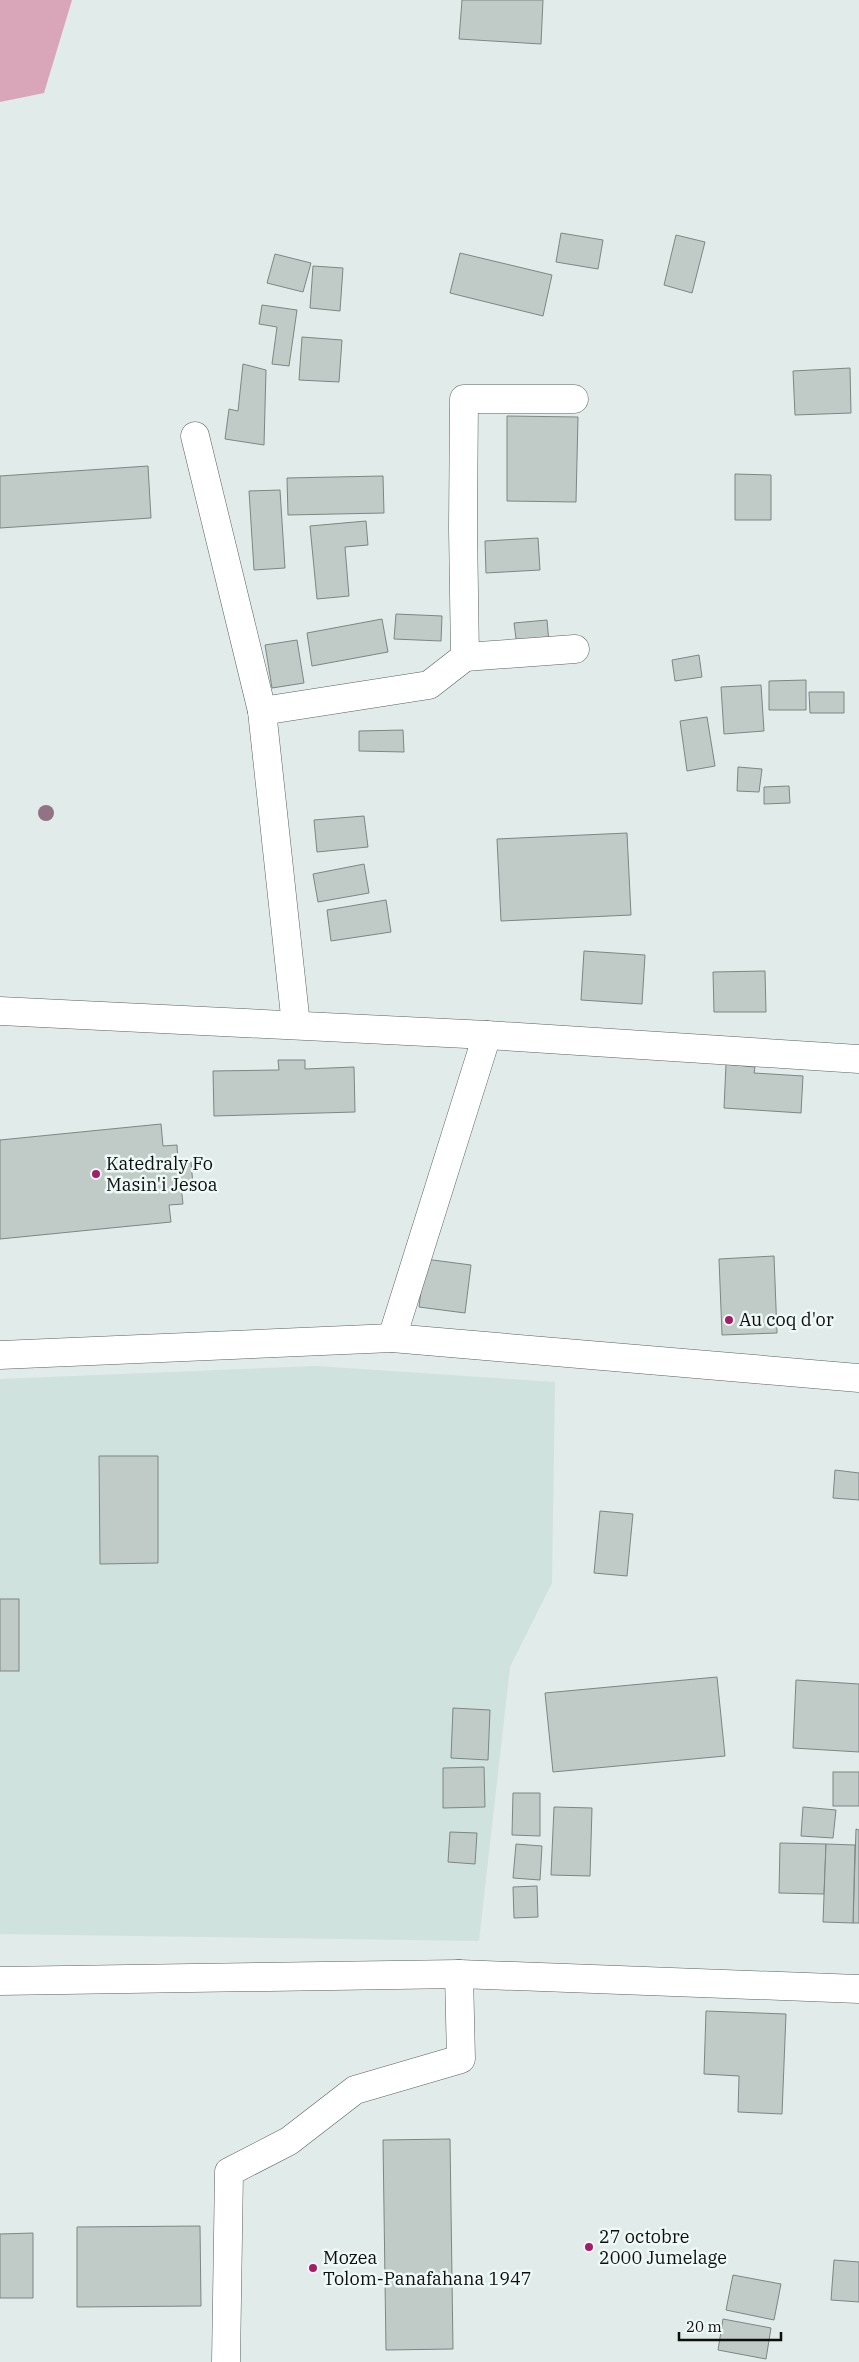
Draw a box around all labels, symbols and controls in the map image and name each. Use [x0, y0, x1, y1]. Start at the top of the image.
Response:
place label: Katedraly Fo Masin'i Jesoa [106, 1152, 218, 1196]
marker: Katedraly Fo Masin'i Jesoa [90, 1168, 102, 1180]
place label: Au coq d'or [739, 1308, 834, 1331]
marker: Au coq d'or [723, 1314, 735, 1326]
place label: 27 octobre 2000 Jumelage [599, 2225, 727, 2269]
marker: 27 octobre 2000 Jumelage [583, 2241, 595, 2253]
place label: Mozea Tolom-Panafahana 1947 [323, 2246, 532, 2290]
marker: Mozea Tolom-Panafahana 1947 [307, 2262, 319, 2274]
scale bar [679, 2310, 782, 2342]
text: 20 m [686, 2317, 722, 2336]

